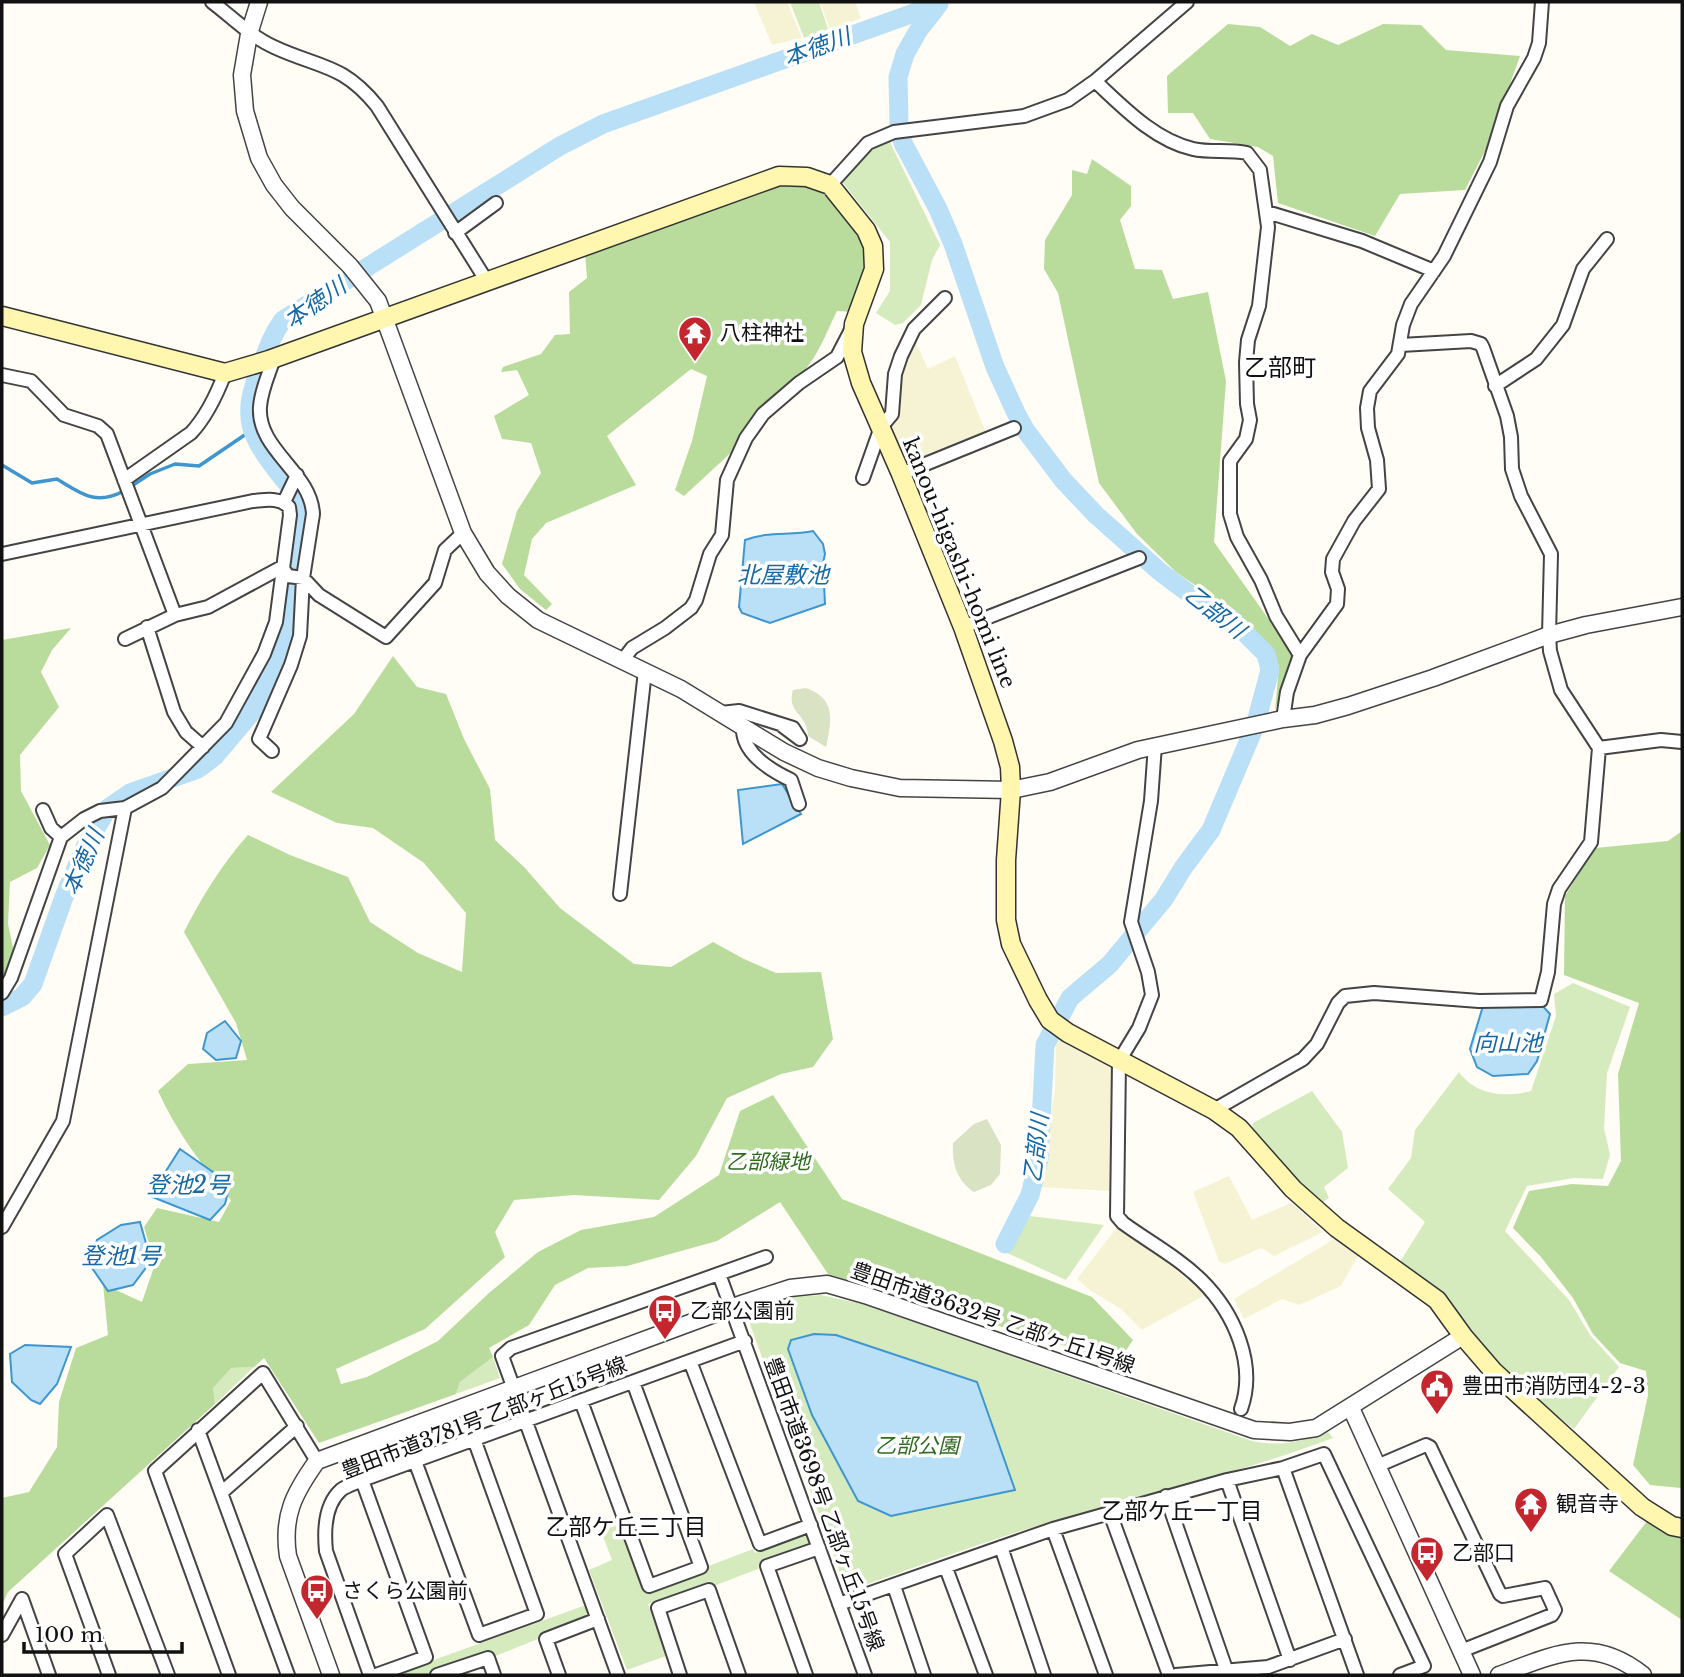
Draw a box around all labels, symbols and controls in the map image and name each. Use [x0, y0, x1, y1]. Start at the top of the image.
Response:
water label: 本徳川 [780, 21, 857, 72]
water label: 本徳川 [279, 270, 354, 334]
temple icon: 八柱神社 [676, 314, 714, 363]
place label: 八柱神社 [720, 320, 804, 346]
district label: 乙部町 [1244, 353, 1316, 382]
street label: kanou-higashi-homi line [897, 434, 1021, 692]
water label: 北屋敷池 [737, 561, 831, 589]
water label: 乙部川 [1179, 580, 1253, 646]
water label: 本徳川 [56, 822, 111, 899]
water label: 向山池 [1474, 1029, 1545, 1057]
water label: 乙部川 [1018, 1109, 1054, 1184]
park label: 乙部緑地 [726, 1149, 812, 1175]
water label: 登池2号 [146, 1171, 232, 1199]
water label: 登池1号 [81, 1242, 163, 1270]
street label: 豊田市道3632号 乙部ヶ丘1号線 [848, 1257, 1138, 1379]
bus stop icon: 乙部公園前 [646, 1292, 684, 1341]
place label: 乙部公園前 [690, 1298, 795, 1324]
street label: 豊田市道3781号 乙部ヶ丘15号線 [337, 1351, 631, 1485]
street label: 豊田市道3698号 乙部ヶ丘15号線 [759, 1353, 889, 1655]
public building icon: 豊田市消防団4-2-3 [1418, 1367, 1456, 1416]
place label: 豊田市消防団4-2-3 [1462, 1373, 1646, 1399]
park label: 乙部公園 [875, 1433, 962, 1459]
temple icon: 観音寺 [1512, 1485, 1550, 1534]
place label: 観音寺 [1556, 1491, 1619, 1517]
district label: 乙部ケ丘一丁目 [1102, 1497, 1263, 1525]
district label: 乙部ケ丘三丁目 [546, 1513, 707, 1541]
bus stop icon: 乙部口 [1408, 1534, 1446, 1583]
place label: 乙部口 [1452, 1540, 1515, 1566]
bus stop icon: さくら公園前 [298, 1572, 336, 1621]
place label: さくら公園前 [342, 1578, 468, 1604]
scale bar [24, 1610, 182, 1654]
text: 100 m [35, 1622, 103, 1648]

